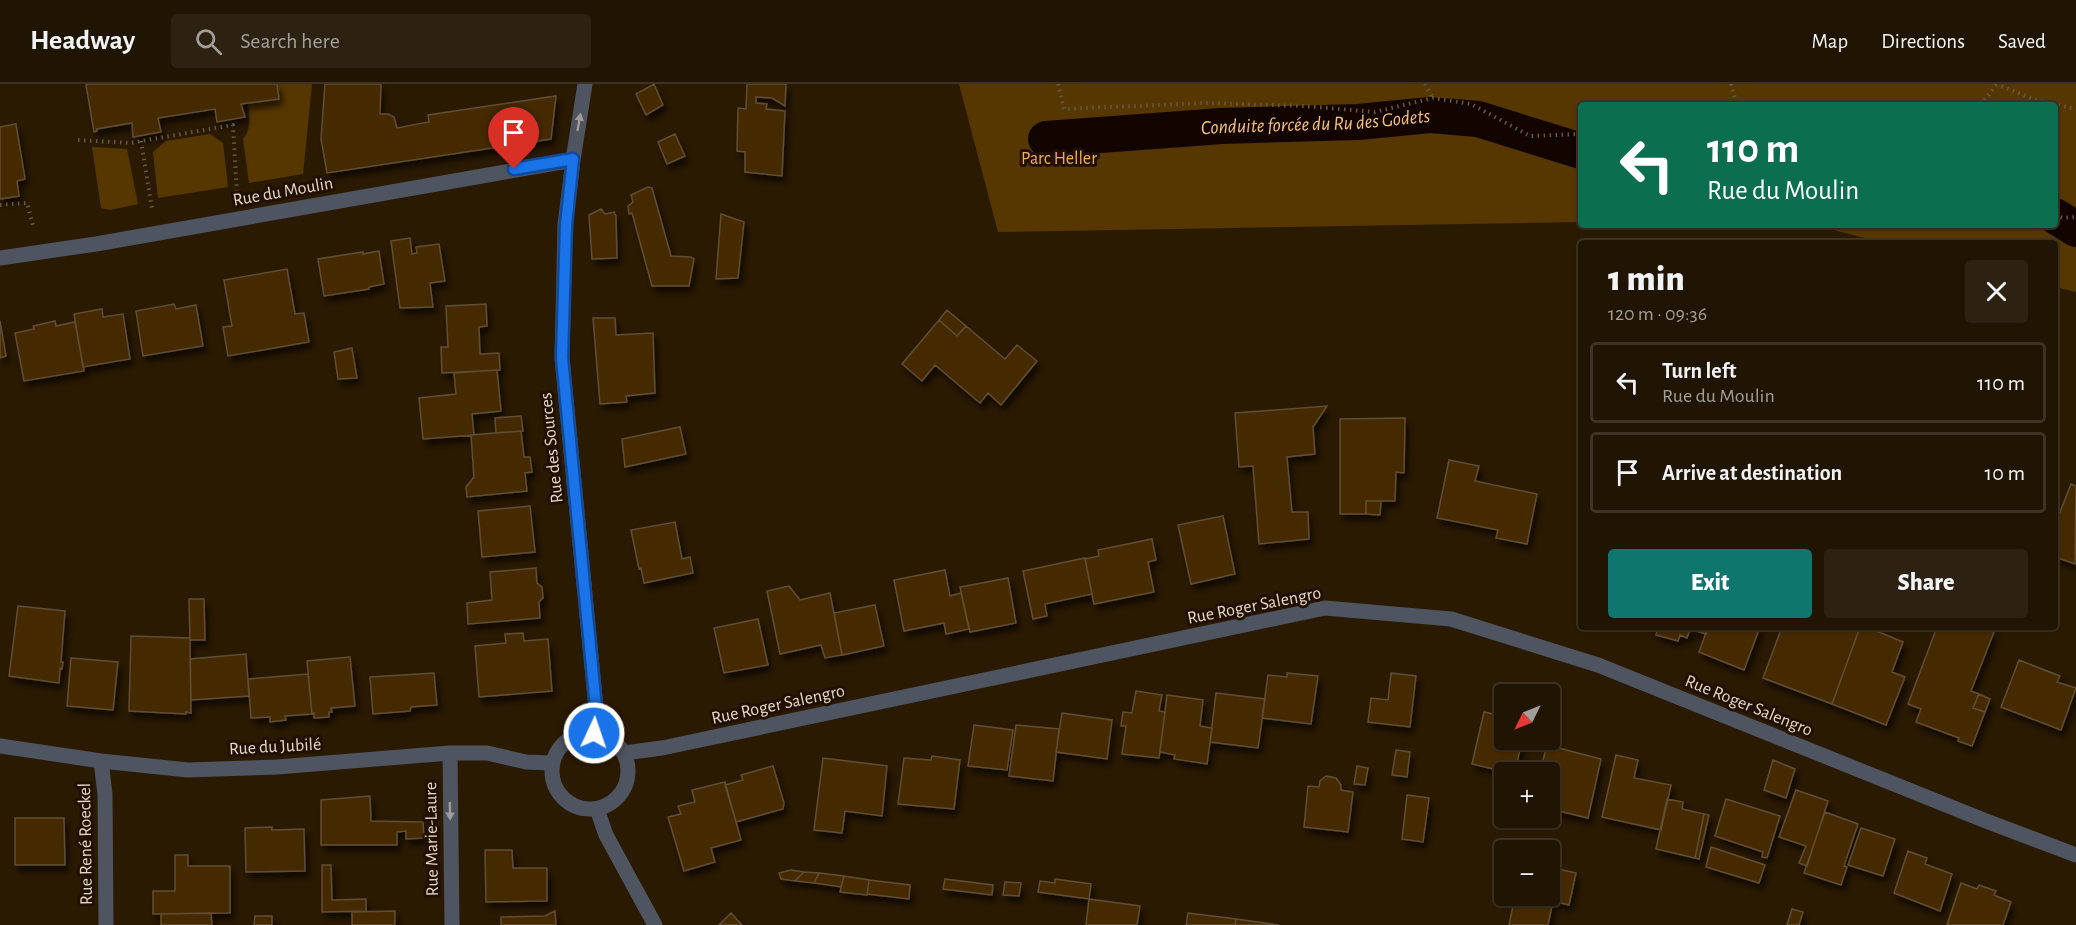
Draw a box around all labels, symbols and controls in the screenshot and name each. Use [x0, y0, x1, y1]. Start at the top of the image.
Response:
search box [171, 14, 591, 68]
icon: search [192, 25, 225, 58]
text: Headway [30, 27, 135, 55]
text: Search here [240, 30, 340, 52]
text: Map [1812, 31, 1848, 52]
text: Directions [1881, 31, 1965, 52]
text: Saved [1998, 31, 2046, 52]
water label: Conduite forcée du Ru des Godets [1200, 106, 1432, 139]
pin [488, 107, 539, 169]
one-way arrow [575, 112, 584, 131]
icon: arrive [497, 116, 530, 149]
icon: left [1608, 126, 1686, 204]
text: 110 m [1707, 128, 1799, 170]
park label: Parc Heller [1021, 150, 1097, 168]
street label: Rue du Moulin [232, 174, 335, 210]
text: Rue du Moulin [1707, 177, 1859, 204]
button: close [1965, 260, 2028, 323]
text: 1 min [1608, 261, 1685, 297]
text: 120 m · 09:36 [1608, 304, 1707, 324]
text: Turn left [1662, 360, 1736, 382]
icon: left [1611, 366, 1644, 399]
text: 110 m [1977, 372, 2025, 394]
text: Rue du Moulin [1662, 386, 1775, 406]
street label: Rue des Sources [537, 392, 567, 504]
icon: arrive [1611, 456, 1644, 489]
text: Arrive at destination [1662, 462, 1842, 484]
text: 10 m [1985, 462, 2025, 484]
button: Exit [1608, 549, 1812, 618]
button: Share [1824, 549, 2028, 618]
street label: Rue Roger Salengro [1186, 584, 1323, 628]
street label: Rue Roger Salengro [1682, 672, 1815, 740]
street label: Rue Roger Salengro [710, 682, 847, 728]
north arrow [1494, 684, 1560, 750]
map controls [1494, 684, 1560, 906]
position arrow [562, 701, 626, 765]
street label: Rue du Jubilé [228, 736, 322, 758]
button: + [1494, 762, 1560, 828]
street label: Rue Marie-Laure [422, 782, 442, 896]
street label: Rue René Roeckel [76, 783, 96, 905]
one-way arrow [446, 802, 455, 821]
button: − [1494, 840, 1560, 906]

